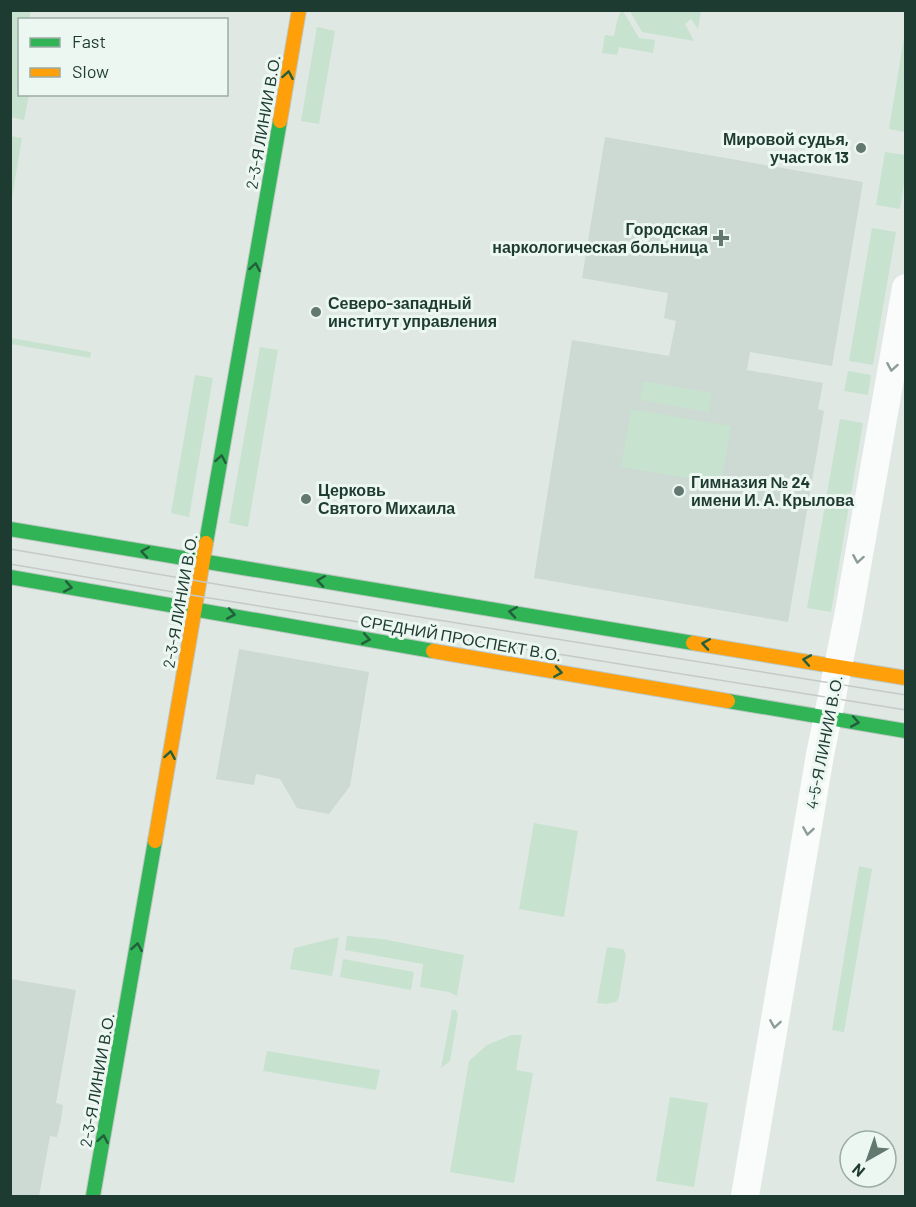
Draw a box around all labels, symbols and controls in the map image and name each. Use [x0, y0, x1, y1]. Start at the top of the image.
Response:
legend [18, 18, 228, 96]
text: Fast [72, 30, 106, 52]
street label: 2-3-Я ЛИНИИ В.О. [241, 53, 284, 191]
text: Slow [72, 60, 109, 82]
one-way arrow [281, 70, 294, 80]
place label: Мировой судья, участок 13 [723, 129, 849, 166]
marker: Мировой судья, участок 13 [854, 141, 868, 155]
place label: Городская наркологическая больница [492, 219, 708, 256]
marker: Городская наркологическая больница [712, 229, 730, 247]
one-way arrow [248, 262, 260, 271]
place label: Северо-западный институт управления [328, 293, 497, 330]
marker: Северо-западный институт управления [309, 305, 323, 319]
one-way arrow [886, 361, 899, 371]
one-way arrow [214, 454, 227, 464]
place label: Гимназия № 24 имени И. А. Крылова [691, 472, 854, 509]
place label: Церковь Святого Михаила [318, 480, 455, 517]
marker: Гимназия № 24 имени И. А. Крылова [672, 484, 686, 498]
marker: Церковь Святого Михаила [299, 492, 313, 506]
street label: 2-3-Я ЛИНИИ В.О. [158, 532, 201, 670]
one-way arrow [141, 546, 151, 559]
one-way arrow [853, 554, 865, 563]
one-way arrow [316, 575, 326, 588]
one-way arrow [64, 580, 73, 592]
one-way arrow [508, 607, 518, 619]
one-way arrow [227, 608, 236, 620]
street label: СРЕДНИЙ ПРОСПЕКТ В.О. [359, 610, 563, 665]
one-way arrow [361, 632, 371, 645]
one-way arrow [701, 638, 710, 650]
one-way arrow [802, 654, 812, 667]
one-way arrow [554, 666, 563, 678]
street label: 4-5-Я ЛИНИИ В.О. [801, 673, 846, 811]
one-way arrow [850, 715, 859, 727]
one-way arrow [163, 750, 176, 760]
one-way arrow [802, 827, 814, 836]
one-way arrow [130, 942, 143, 952]
street label: 2-3-Я ЛИНИИ В.О. [75, 1011, 118, 1149]
one-way arrow [770, 1019, 782, 1028]
north arrow [838, 1129, 898, 1189]
one-way arrow [97, 1134, 109, 1144]
text: N [848, 1160, 868, 1182]

